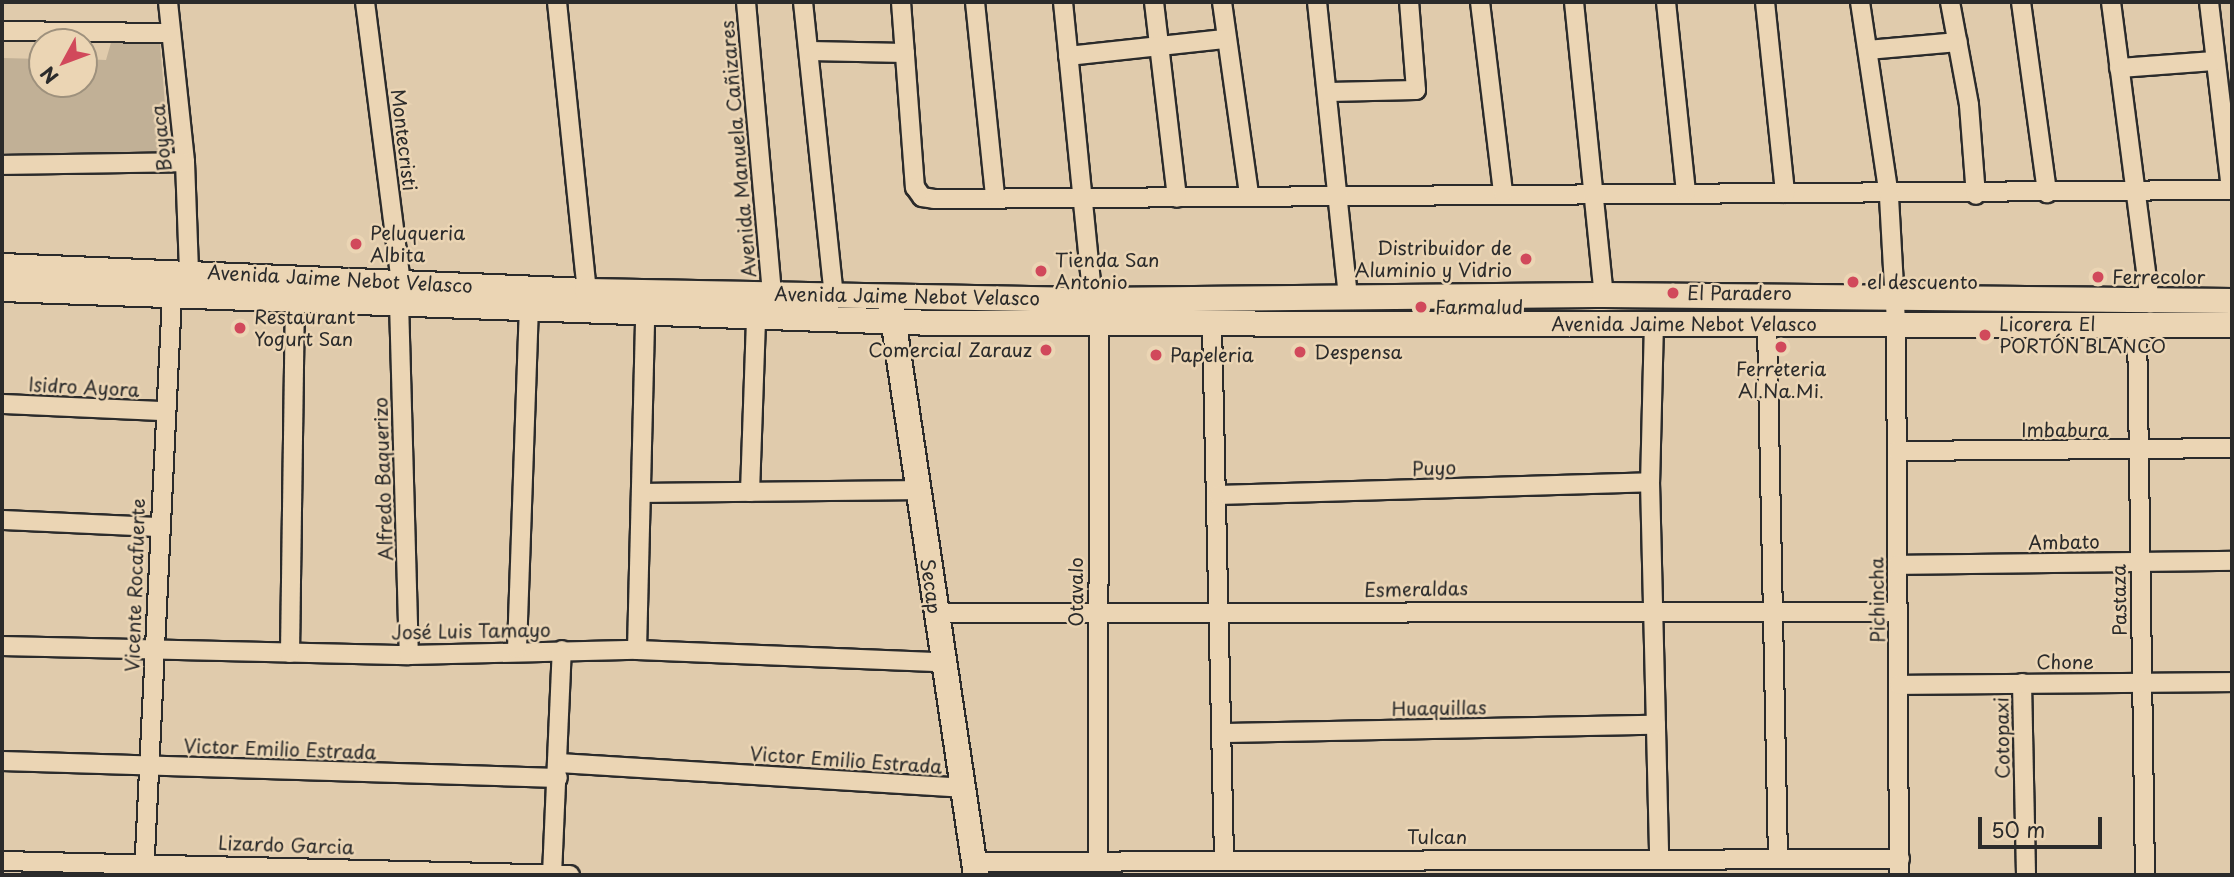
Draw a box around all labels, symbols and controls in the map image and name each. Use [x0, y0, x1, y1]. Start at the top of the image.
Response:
street label: Avenida Manuela Cañizares [716, 21, 760, 277]
north arrow [28, 28, 98, 98]
text: N [33, 61, 64, 90]
street label: Montecristi [386, 88, 422, 192]
street label: Boyaca [146, 103, 176, 173]
place label: Peluqueria Albita [370, 222, 465, 266]
marker: Peluqueria Albita [348, 236, 364, 252]
place label: Distribuidor de Aluminio y Vidrio [1354, 237, 1512, 281]
place label: Tienda San Antonio [1055, 249, 1159, 293]
marker: Distribuidor de Aluminio y Vidrio [1518, 251, 1534, 267]
street label: Avenida Jaime Nebot Velasco [206, 261, 474, 297]
marker: Tienda San Antonio [1033, 263, 1049, 279]
place label: Ferrecolor [2112, 266, 2205, 288]
marker: Ferrecolor [2090, 269, 2106, 285]
place label: el descuento [1867, 271, 1978, 293]
marker: el descuento [1845, 274, 1861, 290]
street label: Avenida Jaime Nebot Velasco [773, 282, 1041, 310]
place label: El Paradero [1687, 282, 1792, 304]
marker: El Paradero [1665, 285, 1681, 301]
place label: Farmalud [1435, 296, 1523, 318]
marker: Farmalud [1413, 299, 1429, 315]
place label: Restaurant Yogurt San [254, 306, 356, 350]
street label: Avenida Jaime Nebot Velasco [1550, 313, 1818, 335]
place label: Licorera El PORTÓN BLANCO [1999, 313, 2168, 357]
marker: Restaurant Yogurt San [232, 320, 248, 336]
marker: Licorera El PORTÓN BLANCO [1977, 327, 1993, 343]
place label: Comercial Zarauz [869, 339, 1032, 361]
marker: Ferreteria Al.Na.Mi. [1773, 339, 1789, 355]
place label: Despensa [1314, 341, 1402, 363]
marker: Comercial Zarauz [1038, 342, 1054, 358]
place label: Papeleria [1170, 344, 1254, 366]
marker: Despensa [1292, 344, 1308, 360]
marker: Papeleria [1148, 347, 1164, 363]
place label: Ferreteria Al.Na.Mi. [1736, 358, 1826, 402]
street label: Isidro Ayora [28, 373, 140, 401]
street label: Alfredo Baquerizo [369, 397, 397, 561]
street label: Imbabura [2021, 419, 2109, 441]
street label: Puyo [1412, 456, 1456, 480]
street label: Vicente Rocafuerte [121, 497, 149, 673]
street label: Ambato [2028, 530, 2100, 554]
street label: Secap [916, 557, 946, 615]
street label: Otavalo [1065, 557, 1087, 627]
street label: Pichincha [1865, 557, 1889, 643]
street label: Pastaza [2107, 564, 2131, 636]
street label: Esmeraldas [1364, 577, 1468, 601]
street label: José Luis Tamayo [390, 618, 552, 644]
street label: Chone [2036, 651, 2094, 673]
street label: Huaquillas [1391, 696, 1487, 720]
street label: Cotopaxi [1990, 697, 2014, 779]
street label: Victor Emilio Estrada [183, 734, 377, 764]
street label: Victor Emilio Estrada [749, 742, 943, 778]
scale bar [1982, 804, 2106, 848]
text: 50 m [1991, 813, 2045, 845]
street label: Tulcan [1407, 826, 1467, 848]
street label: Lizardo Garcia [218, 831, 354, 859]

